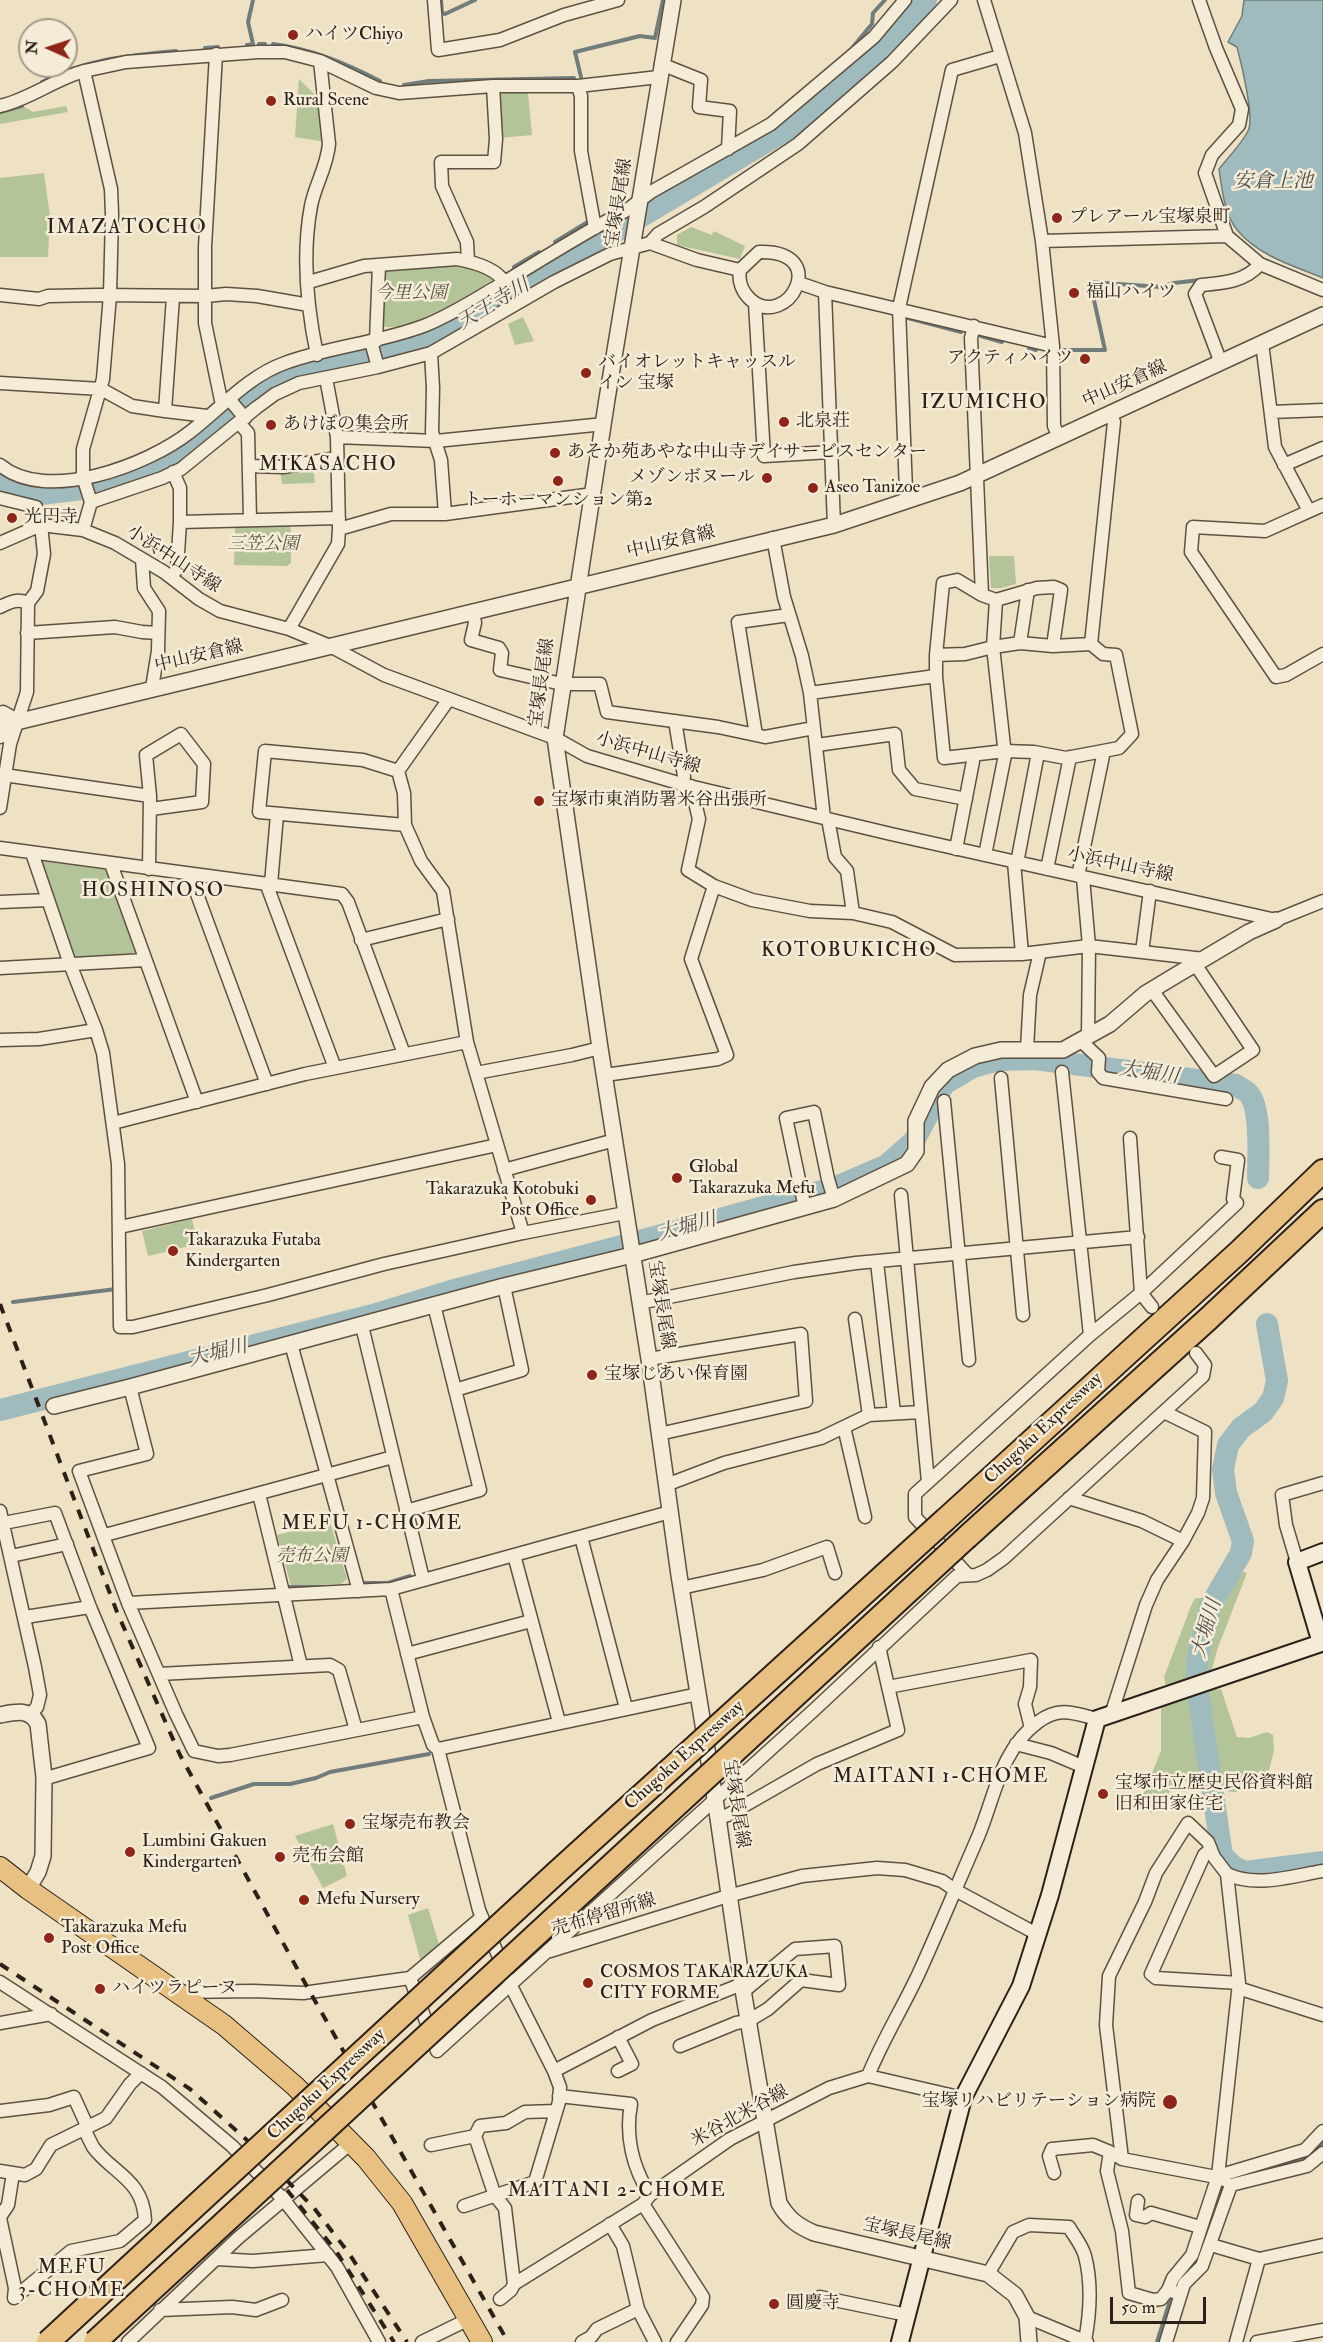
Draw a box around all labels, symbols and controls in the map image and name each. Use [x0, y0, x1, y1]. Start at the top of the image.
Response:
north arrow [18, 18, 78, 78]
place label: ハイツChiyo [305, 24, 403, 46]
marker: ハイツChiyo [286, 28, 300, 42]
text: N [22, 39, 42, 55]
place label: Rural Scene [283, 90, 369, 112]
marker: Rural Scene [264, 94, 278, 108]
street label: 宝塚長尾線 [602, 157, 638, 249]
water label: 安倉上池 [1233, 171, 1313, 195]
place label: プレアール宝塚泉町 [1069, 207, 1230, 229]
marker: プレアール宝塚泉町 [1050, 211, 1064, 225]
district label: IMAZATOCHO [47, 217, 207, 241]
water label: 天王寺川 [454, 274, 534, 336]
place label: 福山ハイツ [1086, 282, 1176, 304]
park label: 今里公園 [375, 283, 447, 305]
marker: 福山ハイツ [1067, 286, 1081, 300]
place label: アクティハイツ [947, 348, 1073, 370]
place label: バイオレットキャッスル イン 宝塚 [598, 352, 796, 394]
marker: アクティハイツ [1078, 352, 1092, 366]
street label: 中山安倉線 [1079, 357, 1171, 413]
marker: バイオレットキャッスル イン 宝塚 [579, 366, 593, 380]
district label: IZUMICHO [921, 392, 1047, 416]
place label: 北泉荘 [796, 411, 850, 433]
place label: あけぼの集会所 [283, 414, 409, 436]
marker: 北泉荘 [777, 415, 791, 429]
marker: あけぼの集会所 [264, 418, 278, 432]
place label: あそか苑あやな中山寺デイサービスセンター [567, 442, 927, 464]
marker: あそか苑あやな中山寺デイサービスセンター [548, 446, 562, 460]
district label: MIKASACHO [259, 454, 397, 478]
place label: メゾンボヌール [629, 467, 755, 489]
marker: メゾンボヌール [760, 471, 774, 485]
marker: トーホーマンション第2 [551, 474, 565, 488]
place label: Aseo Tanizoe [825, 477, 920, 499]
marker: Aseo Tanizoe [806, 481, 820, 495]
place label: トーホーマンション第2 [463, 490, 653, 512]
place label: 光円寺 [24, 507, 78, 529]
marker: 光円寺 [5, 511, 19, 525]
street label: 小浜中山寺線 [122, 522, 224, 598]
street label: 中山安倉線 [625, 522, 717, 564]
park label: 三笠公園 [227, 534, 299, 556]
street label: 中山安倉線 [153, 636, 245, 678]
street label: 宝塚長尾線 [526, 637, 560, 729]
street label: 小浜中山寺線 [593, 729, 703, 779]
place label: 宝塚市東消防署米谷出張所 [551, 790, 767, 812]
marker: 宝塚市東消防署米谷出張所 [532, 794, 546, 808]
street label: 小浜中山寺線 [1065, 844, 1175, 888]
district label: HOSHINOSO [82, 880, 224, 904]
district label: KOTOBUKICHO [761, 940, 937, 964]
water label: 大堀川 [1118, 1058, 1180, 1090]
place label: Global Takarazuka Mefu [689, 1157, 815, 1200]
marker: Global Takarazuka Mefu [670, 1171, 684, 1185]
place label: Takarazuka Kotobuki Post Office [426, 1179, 579, 1222]
marker: Takarazuka Kotobuki Post Office [584, 1193, 598, 1207]
water label: 大堀川 [655, 1209, 719, 1247]
place label: Takarazuka Futaba Kindergarten [185, 1230, 321, 1272]
marker: Takarazuka Futaba Kindergarten [166, 1244, 180, 1258]
street label: 宝塚長尾線 [642, 1259, 678, 1351]
water label: 大堀川 [186, 1335, 250, 1373]
place label: 宝塚じあい保育園 [604, 1364, 748, 1386]
marker: 宝塚じあい保育園 [585, 1368, 599, 1382]
street label: Chugoku Expressway [980, 1369, 1108, 1489]
district label: MEFU 1-CHOME [281, 1513, 463, 1537]
park label: 売布公園 [276, 1546, 348, 1568]
water label: 大堀川 [1188, 1597, 1228, 1661]
street label: Chugoku Expressway [621, 1697, 749, 1815]
street label: 宝塚長尾線 [717, 1758, 753, 1850]
district label: MAITANI 1-CHOME [833, 1766, 1049, 1790]
place label: 宝塚市立歴史民俗資料館 旧和田家住宅 [1115, 1773, 1313, 1816]
marker: 宝塚市立歴史民俗資料館 旧和田家住宅 [1096, 1787, 1110, 1801]
place label: 宝塚売布教会 [362, 1813, 470, 1835]
marker: 宝塚売布教会 [343, 1817, 357, 1831]
place label: Lumbini Gakuen Kindergarten [142, 1831, 267, 1874]
marker: Lumbini Gakuen Kindergarten [123, 1845, 137, 1859]
place label: 売布会館 [292, 1846, 364, 1868]
marker: 売布会館 [273, 1850, 287, 1864]
place label: Mefu Nursery [316, 1889, 420, 1911]
street label: 売布停留所線 [549, 1890, 659, 1942]
marker: Mefu Nursery [297, 1893, 311, 1907]
place label: Takarazuka Mefu Post Office [61, 1917, 187, 1960]
marker: Takarazuka Mefu Post Office [42, 1931, 56, 1945]
place label: COSMOS TAKARAZUKA CITY FORME [600, 1962, 809, 2004]
marker: COSMOS TAKARAZUKA CITY FORME [581, 1976, 595, 1990]
place label: ハイツラピーヌ [112, 1978, 237, 2000]
marker: ハイツラピーヌ [93, 1982, 107, 1996]
street label: Chugoku Expressway [263, 2025, 391, 2145]
street label: 米谷北米谷線 [688, 2081, 792, 2153]
place label: 宝塚リハビリテーション病院 [922, 2091, 1156, 2113]
marker: 宝塚リハビリテーション病院 [1161, 2093, 1179, 2111]
district label: MAITANI 2-CHOME [507, 2180, 727, 2204]
street label: 宝塚長尾線 [861, 2214, 953, 2256]
district label: MEFU 3-CHOME [18, 2257, 126, 2304]
scale bar [1113, 2285, 1209, 2323]
place label: 圓慶寺 [786, 2293, 840, 2315]
text: 50 m [1121, 2296, 1156, 2319]
marker: 圓慶寺 [767, 2297, 781, 2311]

